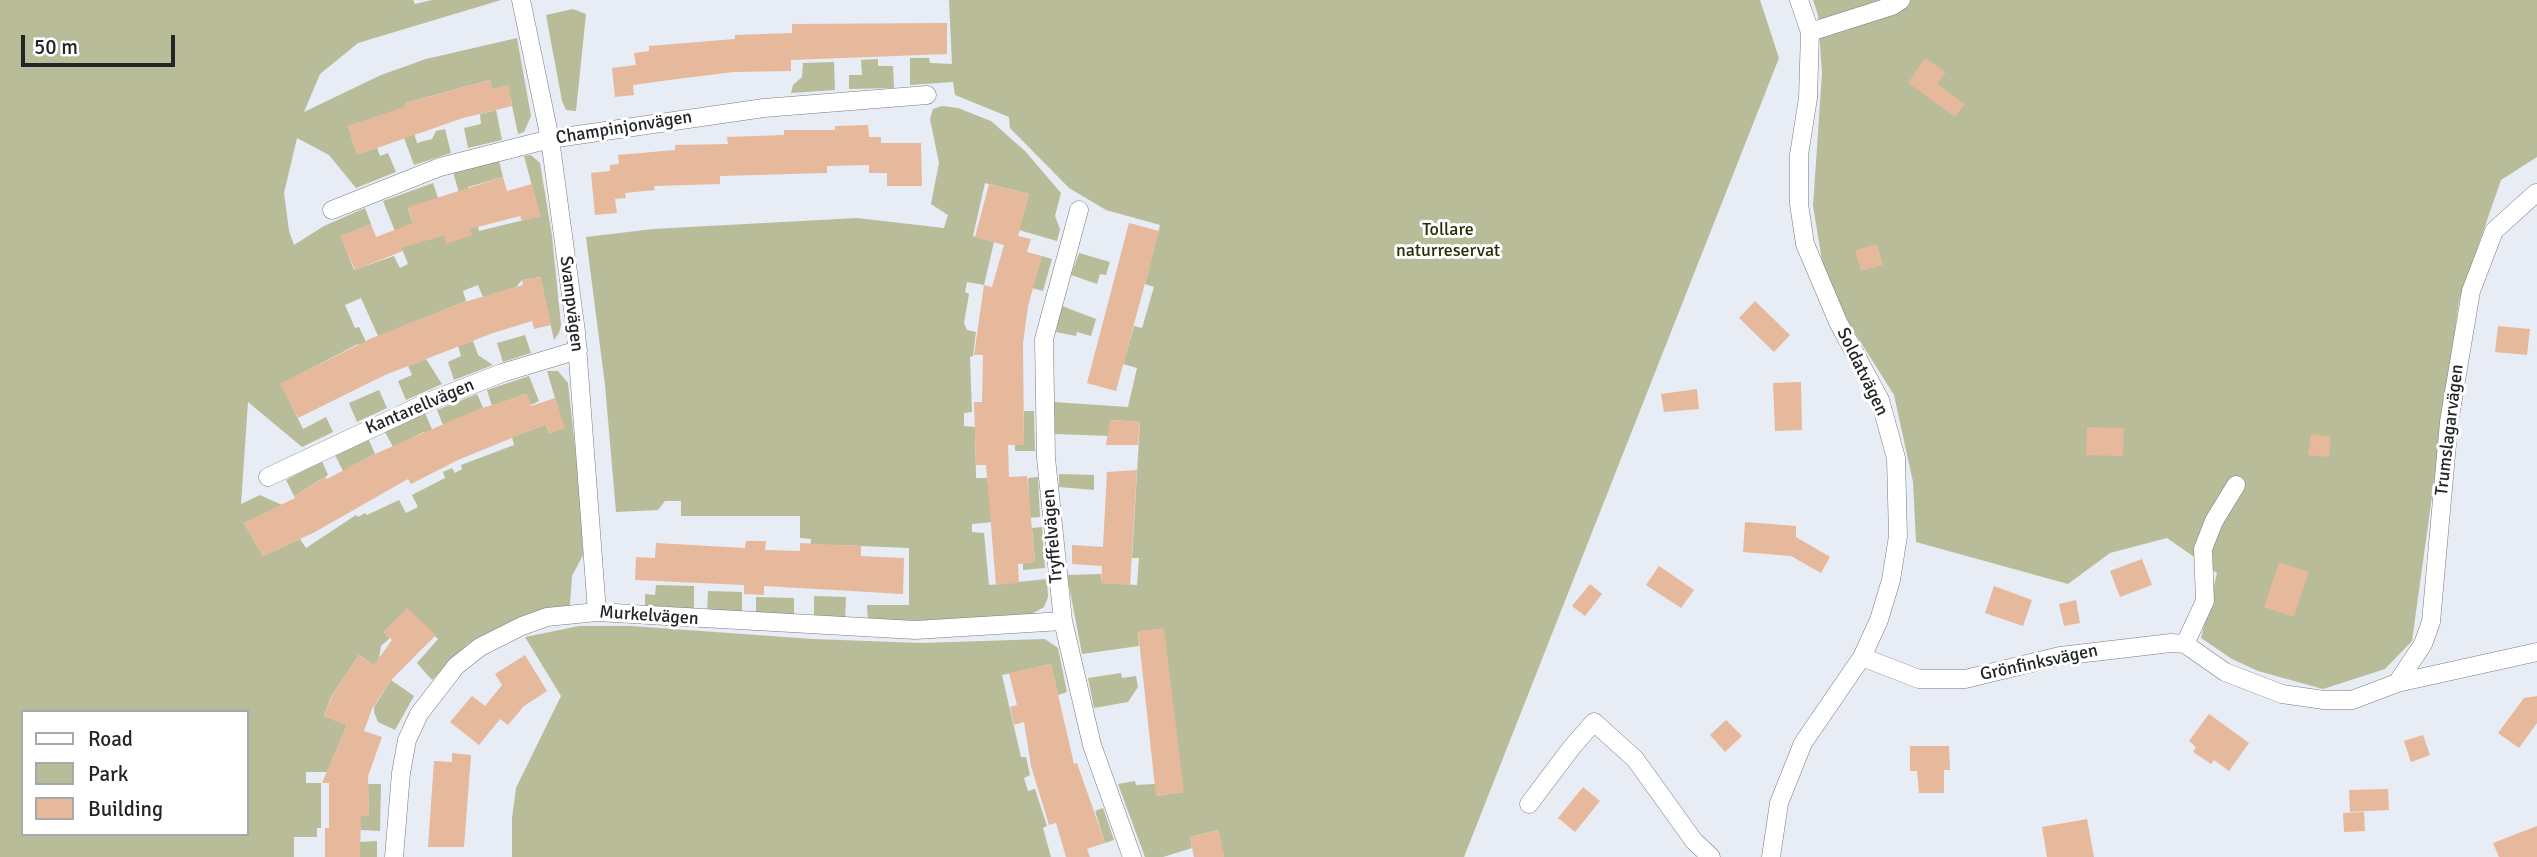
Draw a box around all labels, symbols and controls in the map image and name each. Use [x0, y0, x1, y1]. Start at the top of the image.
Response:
scale bar [24, 21, 178, 65]
text: 50 m [34, 34, 78, 60]
street label: Champinjonvägen [554, 107, 694, 149]
park label: Tollare naturreservat [1396, 219, 1500, 262]
street label: Svampvägen [554, 255, 588, 353]
street label: Soldatvägen [1831, 325, 1893, 419]
street label: Trumslagarvägen [2431, 363, 2469, 497]
street label: Kantarellvägen [362, 374, 478, 440]
street label: Tryffelvägen [1038, 488, 1068, 584]
street label: Murkelvägen [599, 602, 699, 630]
street label: Grönfinksvägen [1978, 640, 2100, 686]
legend [21, 710, 248, 836]
text: Road [88, 726, 133, 752]
text: Park [88, 761, 128, 787]
text: Building [88, 796, 163, 822]

